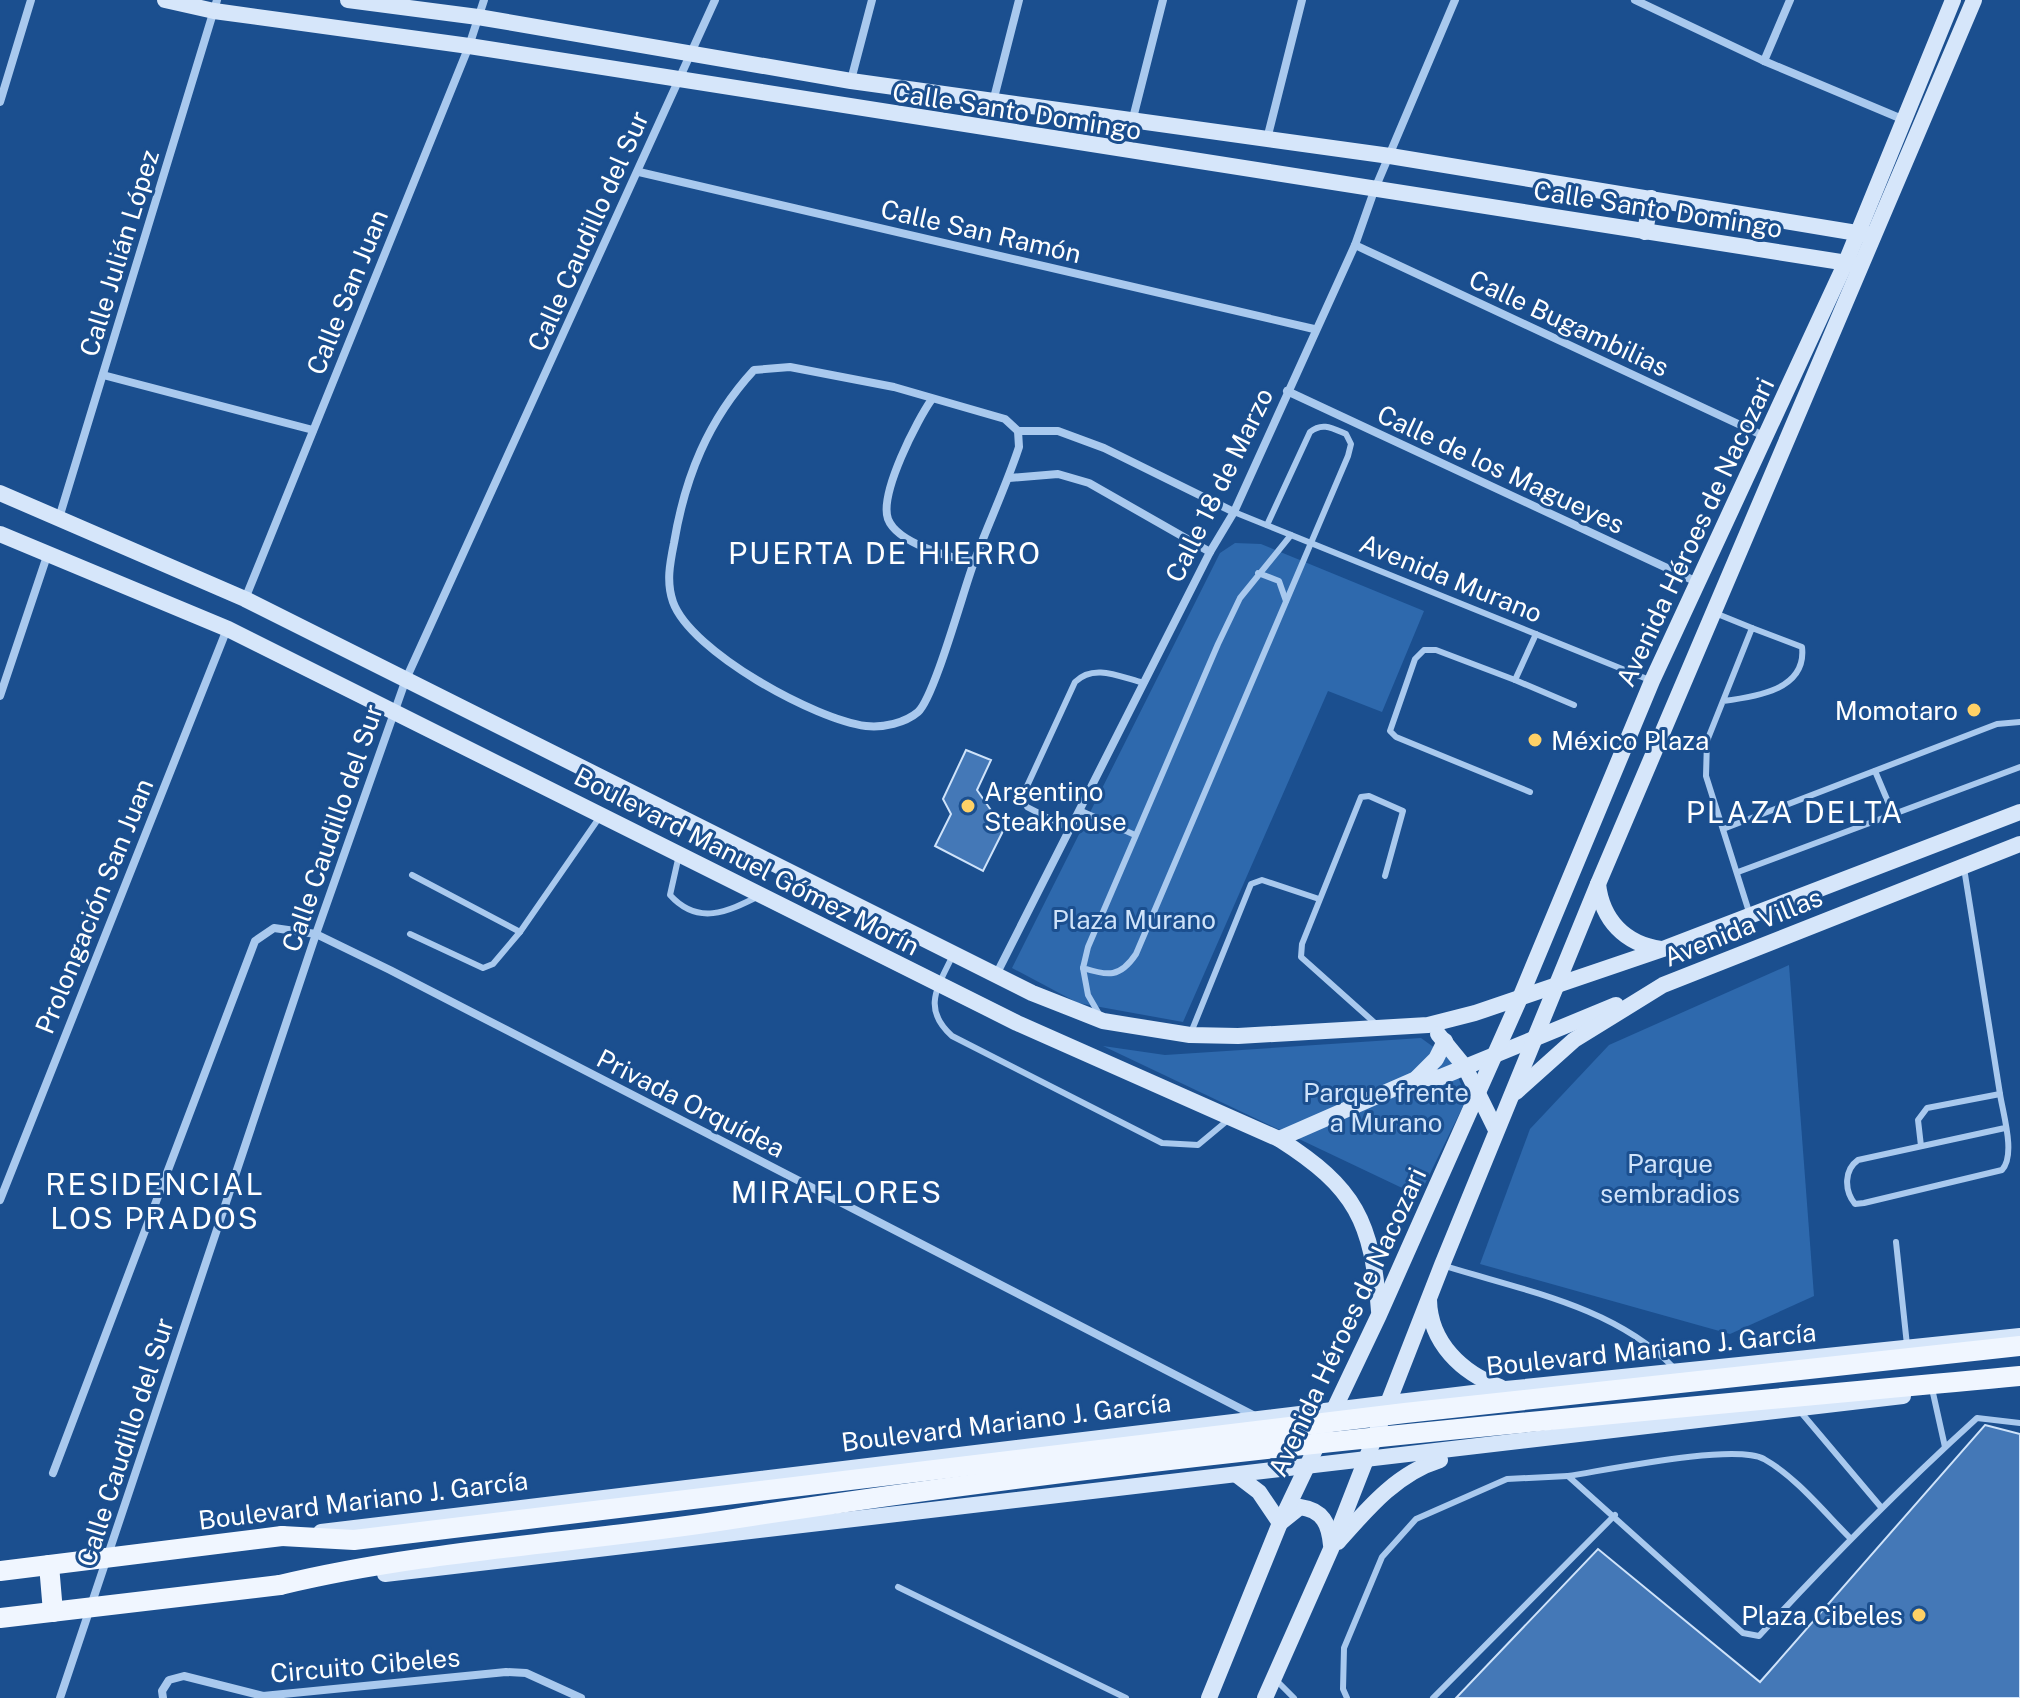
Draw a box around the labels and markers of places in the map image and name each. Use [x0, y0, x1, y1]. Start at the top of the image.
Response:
place label: Momotaro [1835, 695, 1958, 726]
marker: Momotaro [1965, 701, 1983, 719]
place label: México Plaza [1551, 725, 1709, 756]
marker: México Plaza [1526, 731, 1544, 749]
place label: Argentino Steakhouse [984, 776, 1127, 837]
marker: Argentino Steakhouse [959, 797, 977, 815]
place label: Plaza Cibeles [1741, 1600, 1903, 1631]
marker: Plaza Cibeles [1910, 1606, 1928, 1624]

